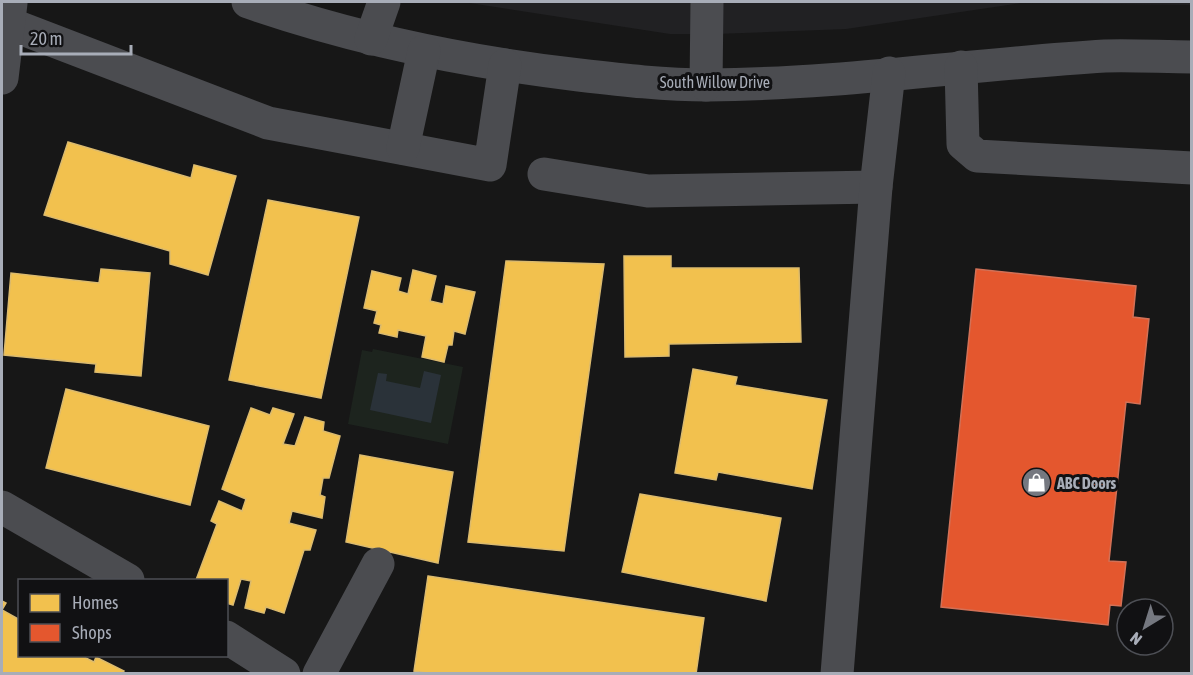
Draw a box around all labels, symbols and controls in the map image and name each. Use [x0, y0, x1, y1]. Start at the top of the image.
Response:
scale bar [21, 18, 130, 56]
text: 20 m [30, 28, 62, 49]
street label: South Willow Drive [660, 73, 770, 91]
shop icon: ABC Doors [1020, 467, 1052, 499]
place label: ABC Doors [1056, 474, 1117, 492]
legend [18, 579, 228, 657]
text: Homes [72, 592, 118, 613]
north arrow [1115, 597, 1175, 657]
text: Shops [72, 622, 112, 643]
text: N [1126, 629, 1145, 649]

